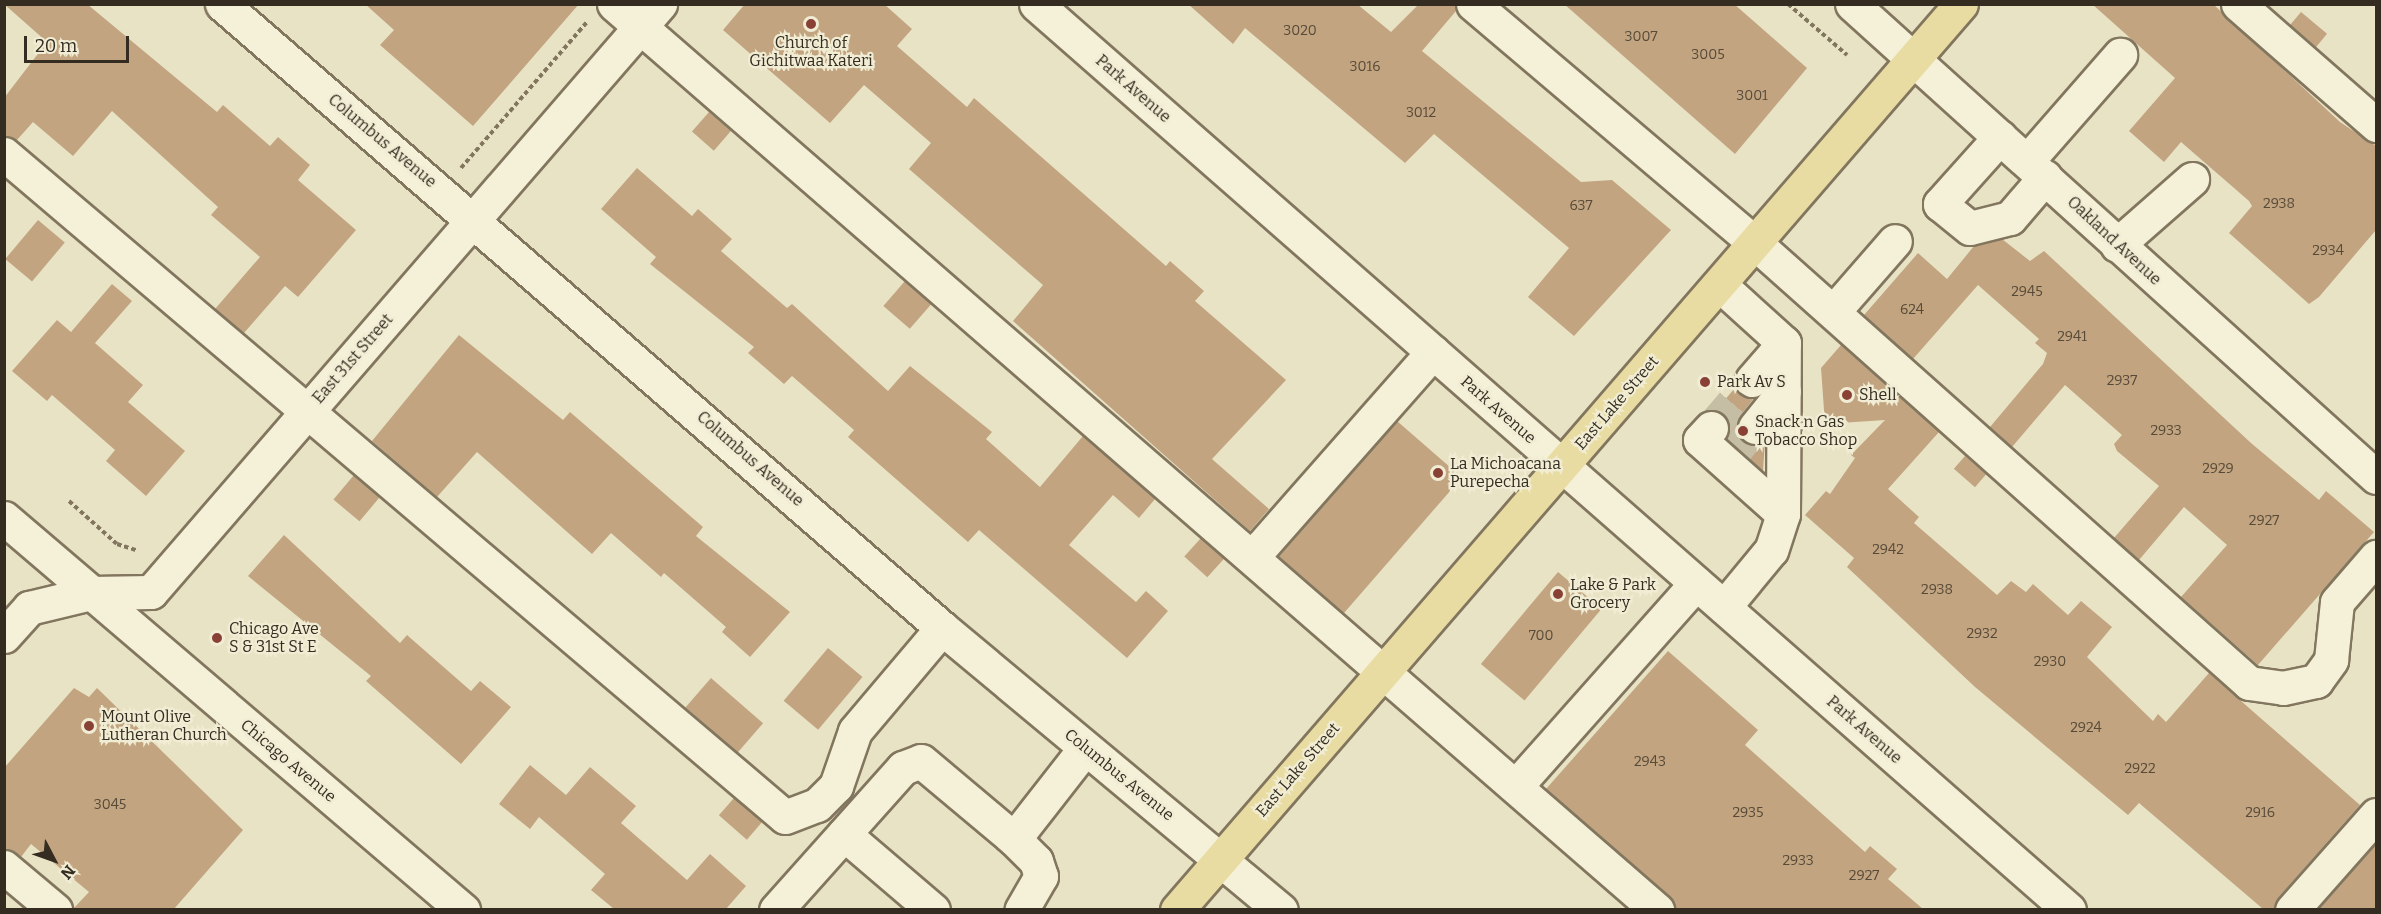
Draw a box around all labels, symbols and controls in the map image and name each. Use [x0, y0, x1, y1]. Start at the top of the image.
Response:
marker: Church of Gichitwaa Kateri [804, 17, 818, 31]
house number: 3020 [1283, 23, 1317, 39]
scale bar [27, 24, 132, 62]
house number: 3007 [1625, 29, 1657, 45]
place label: Church of Gichitwaa Kateri [749, 33, 873, 71]
text: 20 m [35, 35, 77, 57]
house number: 3005 [1691, 47, 1725, 63]
street label: Park Avenue [1092, 51, 1174, 127]
house number: 3016 [1350, 59, 1380, 75]
house number: 3001 [1736, 88, 1768, 104]
street label: Columbus Avenue [324, 90, 440, 192]
house number: 3012 [1406, 105, 1436, 121]
street label: Oakland Avenue [2063, 193, 2165, 289]
house number: 2938 [2263, 196, 2295, 212]
house number: 637 [1569, 198, 1593, 214]
house number: 2934 [2312, 243, 2344, 259]
house number: 2945 [2011, 284, 2043, 300]
house number: 624 [1900, 302, 1924, 318]
street label: East 31st Street [309, 310, 397, 408]
house number: 2941 [2057, 329, 2087, 345]
street label: East Lake Street [1571, 352, 1663, 454]
street label: Park Avenue [1457, 372, 1539, 448]
place label: Park Av S [1717, 372, 1786, 392]
house number: 2937 [2107, 373, 2137, 389]
marker: Park Av S [1698, 375, 1712, 389]
place label: Shell [1859, 385, 1897, 405]
marker: Shell [1840, 388, 1854, 402]
street label: Columbus Avenue [693, 407, 807, 511]
place label: Snack n Gas Tobacco Shop [1755, 412, 1857, 450]
house number: 2933 [2150, 423, 2182, 439]
marker: Snack n Gas Tobacco Shop [1736, 424, 1750, 438]
place label: La Michoacana Purepecha [1450, 454, 1561, 492]
house number: 2929 [2202, 461, 2234, 477]
marker: La Michoacana Purepecha [1431, 466, 1445, 480]
house number: 2927 [2249, 513, 2279, 529]
house number: 2942 [1872, 542, 1904, 558]
place label: Lake & Park Grocery [1570, 575, 1656, 613]
house number: 2938 [1921, 582, 1953, 598]
marker: Lake & Park Grocery [1551, 587, 1565, 601]
place label: Chicago Ave S & 31st St E [229, 619, 319, 657]
house number: 2932 [1966, 626, 1998, 642]
house number: 700 [1529, 628, 1553, 644]
marker: Chicago Ave S & 31st St E [210, 631, 224, 645]
house number: 2930 [2034, 654, 2066, 670]
street label: Park Avenue [1823, 692, 1905, 768]
place label: Mount Olive Lutheran Church [101, 707, 227, 745]
street label: Chicago Avenue [236, 716, 340, 806]
marker: Mount Olive Lutheran Church [82, 719, 96, 733]
street label: East Lake Street [1252, 719, 1344, 821]
house number: 2924 [2070, 720, 2102, 736]
street label: Columbus Avenue [1060, 725, 1178, 825]
house number: 2943 [1634, 754, 1666, 770]
house number: 2922 [2124, 761, 2156, 777]
house number: 3045 [94, 797, 126, 813]
house number: 2935 [1733, 805, 1763, 821]
house number: 2916 [2245, 805, 2275, 821]
north arrow [24, 830, 84, 890]
house number: 2933 [1782, 853, 1814, 869]
text: N [57, 861, 79, 883]
house number: 2927 [1849, 868, 1879, 884]

